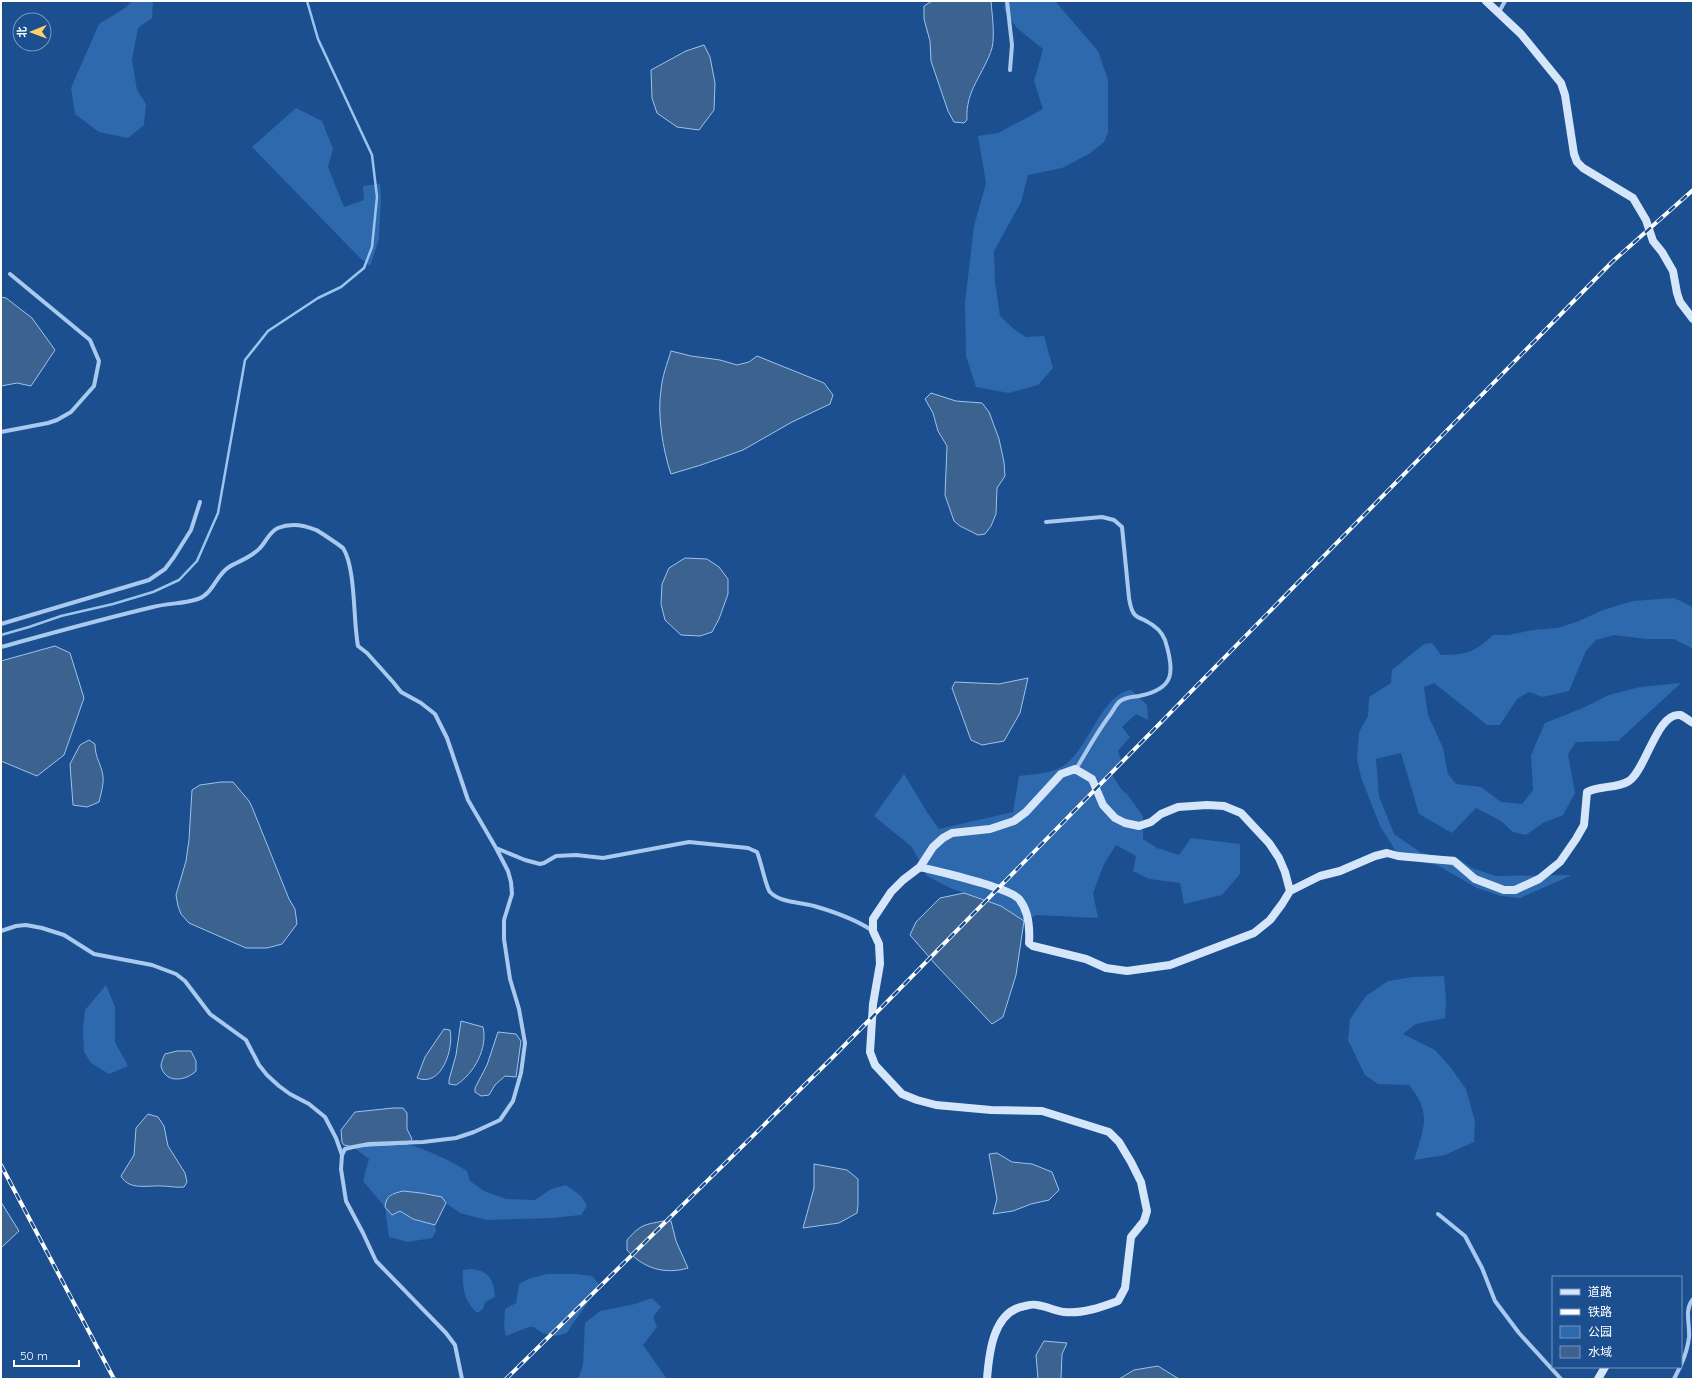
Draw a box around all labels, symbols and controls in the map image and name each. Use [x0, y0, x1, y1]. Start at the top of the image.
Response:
north arrow [12, 12, 52, 52]
text: 北 [15, 27, 29, 38]
legend [1552, 1276, 1682, 1368]
text: 道路 [1588, 1284, 1612, 1299]
text: 铁路 [1588, 1304, 1612, 1319]
text: 公园 [1588, 1324, 1612, 1339]
scale bar [14, 1342, 79, 1368]
text: 水域 [1588, 1344, 1612, 1359]
text: 50 m [20, 1348, 48, 1363]

